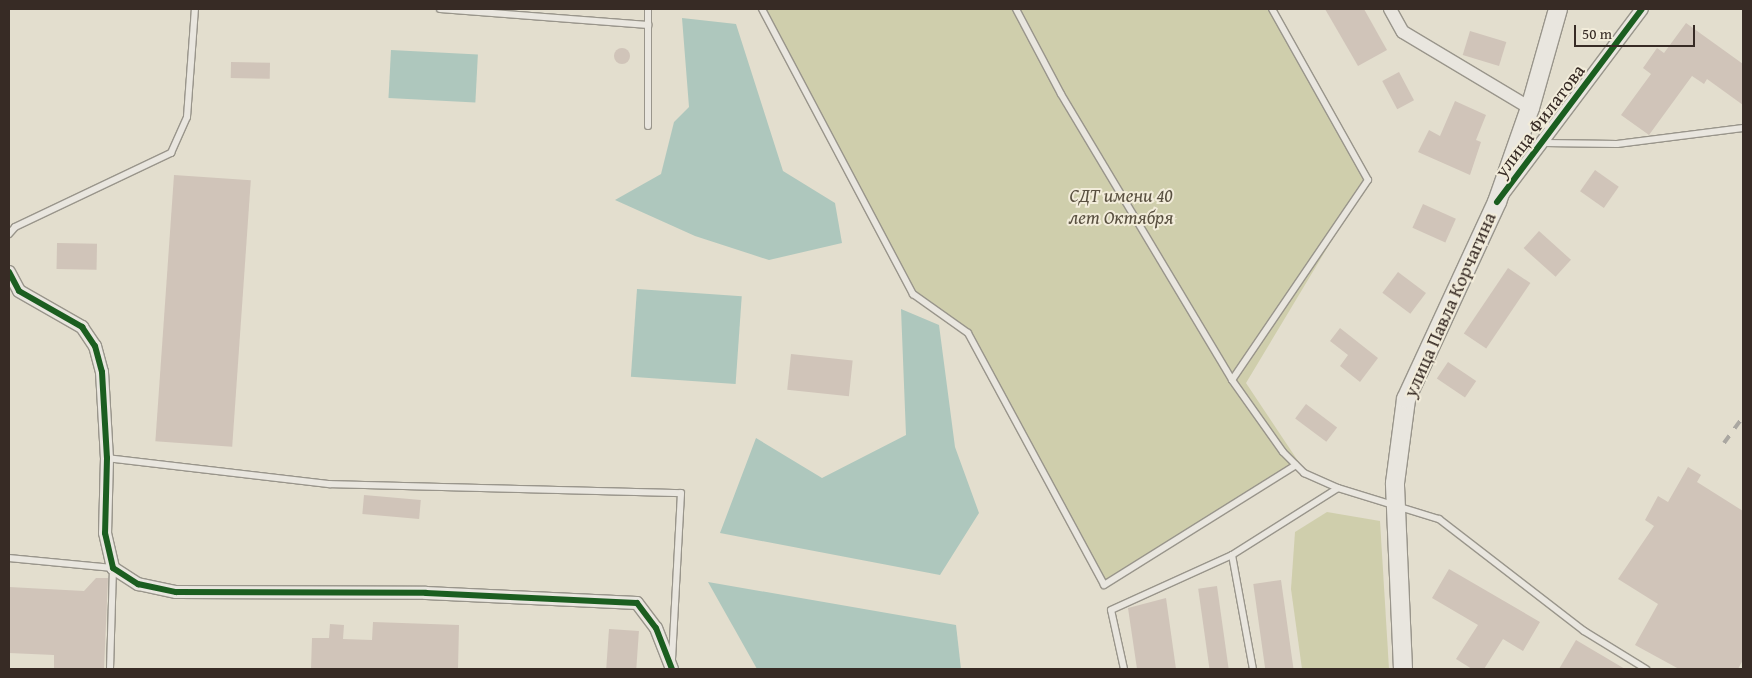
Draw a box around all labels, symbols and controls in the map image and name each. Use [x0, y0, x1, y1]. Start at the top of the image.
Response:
scale bar [1577, 15, 1698, 47]
text: 50 m [1582, 23, 1612, 44]
street label: улица Филатова [1490, 60, 1590, 182]
park label: СДТ имени 40 лет Октября [1068, 185, 1174, 229]
street label: улица Павла Корчагина [1399, 209, 1501, 401]

